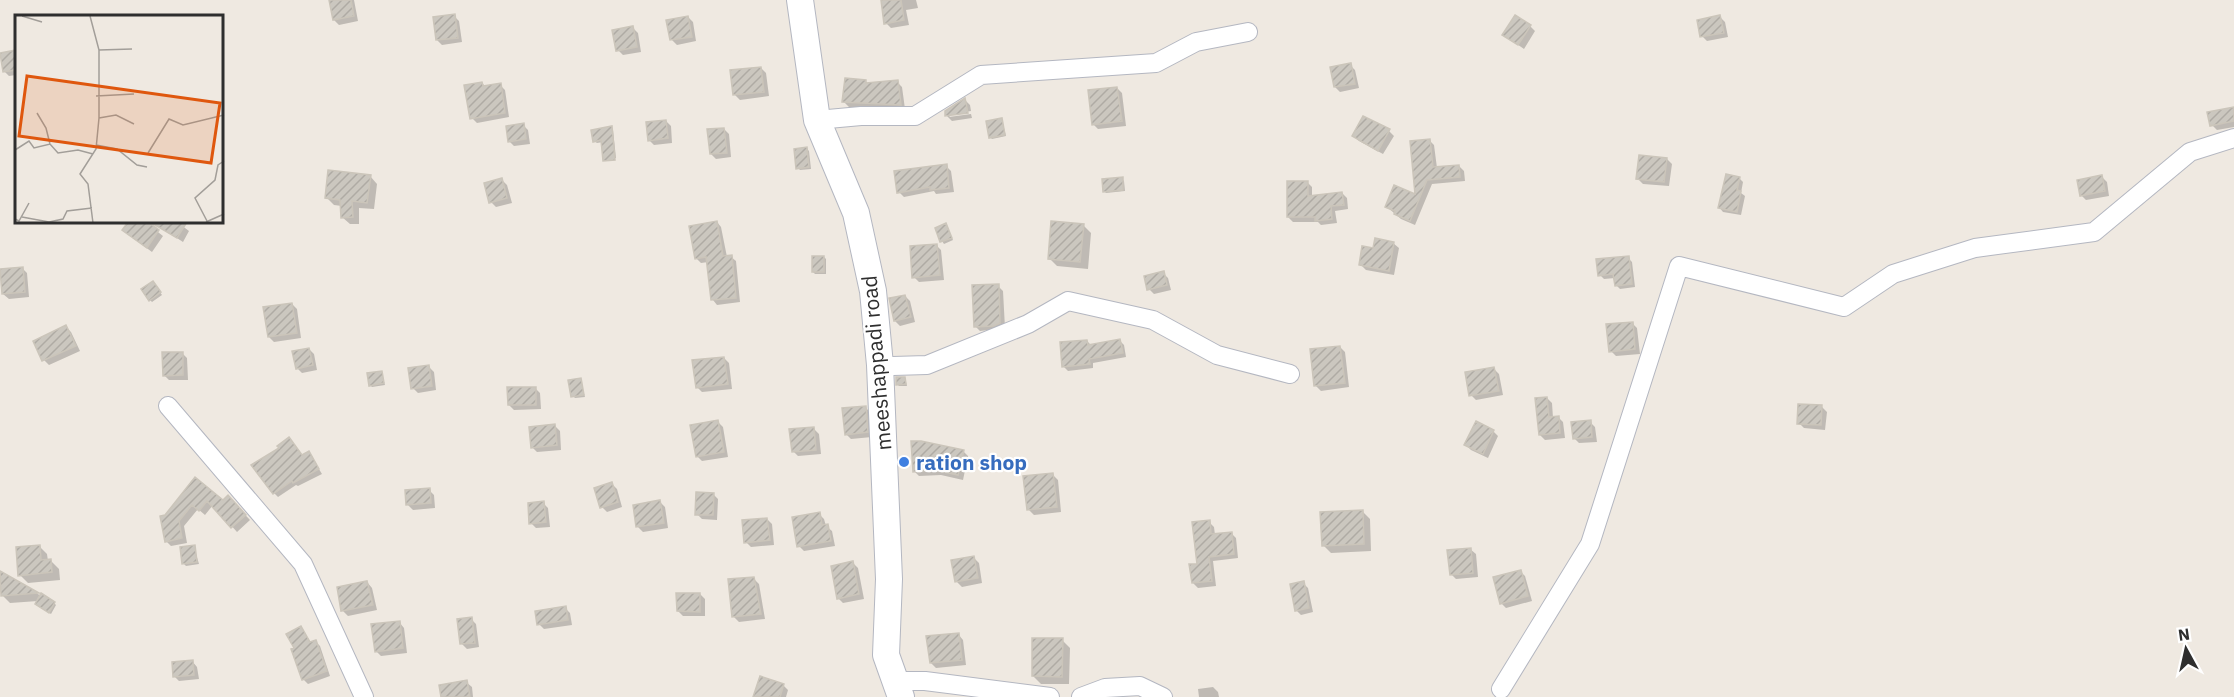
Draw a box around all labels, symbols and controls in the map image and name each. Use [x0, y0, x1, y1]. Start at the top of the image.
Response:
inset map [15, 15, 224, 224]
street label: meeshappadi road [854, 274, 898, 452]
place label: ration shop [916, 448, 1027, 476]
marker: ration shop [897, 455, 911, 469]
north arrow [2156, 619, 2216, 679]
text: N [2177, 623, 2191, 645]

